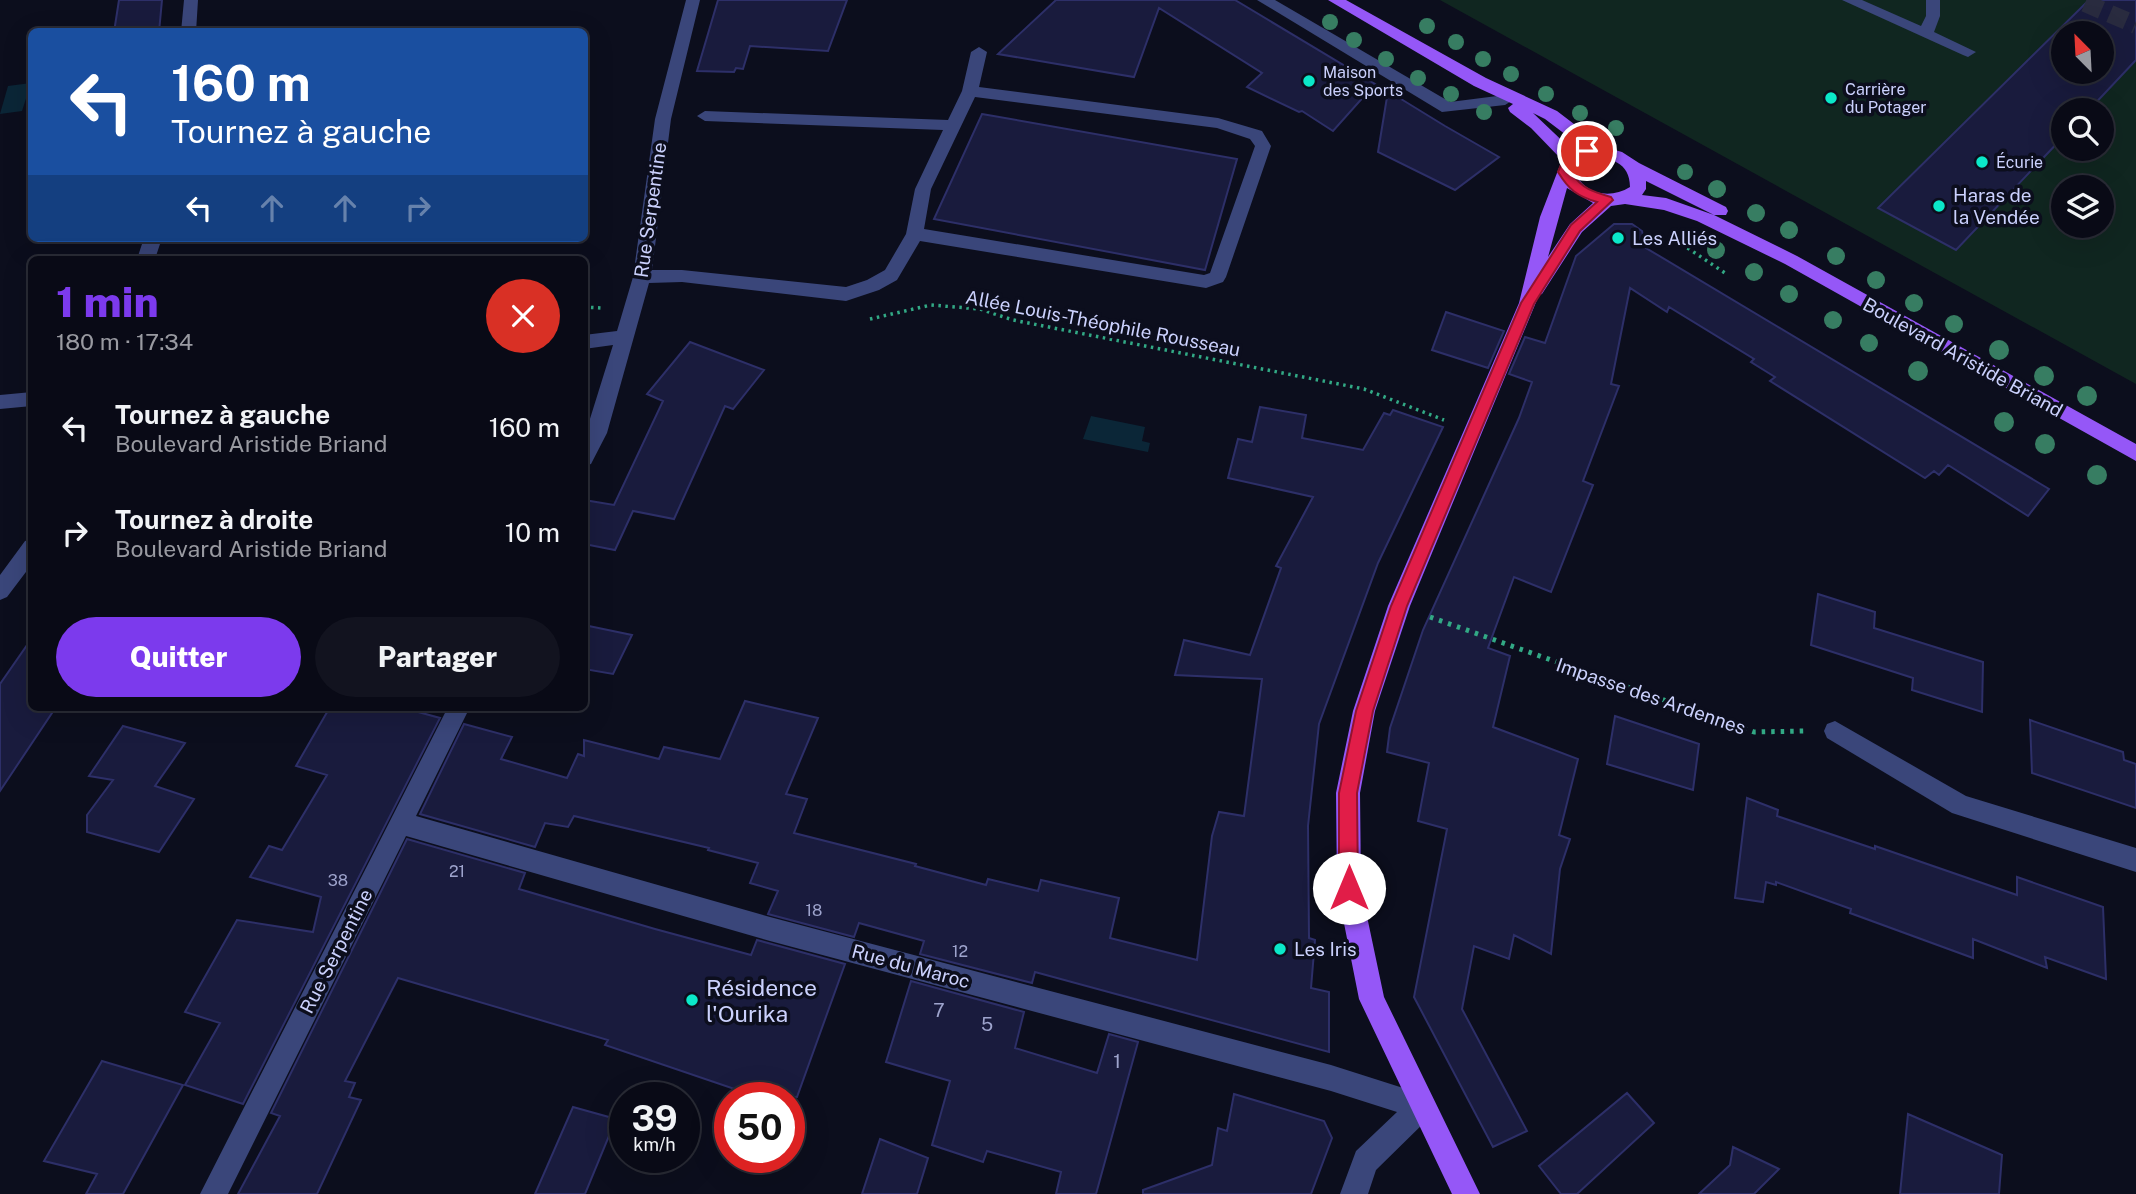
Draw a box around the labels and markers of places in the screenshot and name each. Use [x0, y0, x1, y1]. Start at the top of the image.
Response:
place label: Maison des Sports [1323, 63, 1403, 100]
marker: Maison des Sports [1301, 73, 1317, 89]
place label: Carrière du Potager [1845, 80, 1926, 117]
marker: Carrière du Potager [1823, 90, 1839, 106]
pin [1557, 121, 1617, 181]
place label: Écurie [1996, 152, 2043, 172]
marker: Écurie [1974, 154, 1990, 170]
place label: Haras de la Vendée [1953, 184, 2040, 228]
marker: Haras de la Vendée [1931, 198, 1947, 214]
place label: Les Alliés [1632, 227, 1717, 249]
marker: Les Alliés [1610, 230, 1626, 246]
place label: Les Iris [1294, 938, 1357, 960]
marker: Les Iris [1272, 941, 1288, 957]
place label: Résidence l'Ourika [706, 974, 817, 1027]
marker: Résidence l'Ourika [684, 992, 700, 1008]

